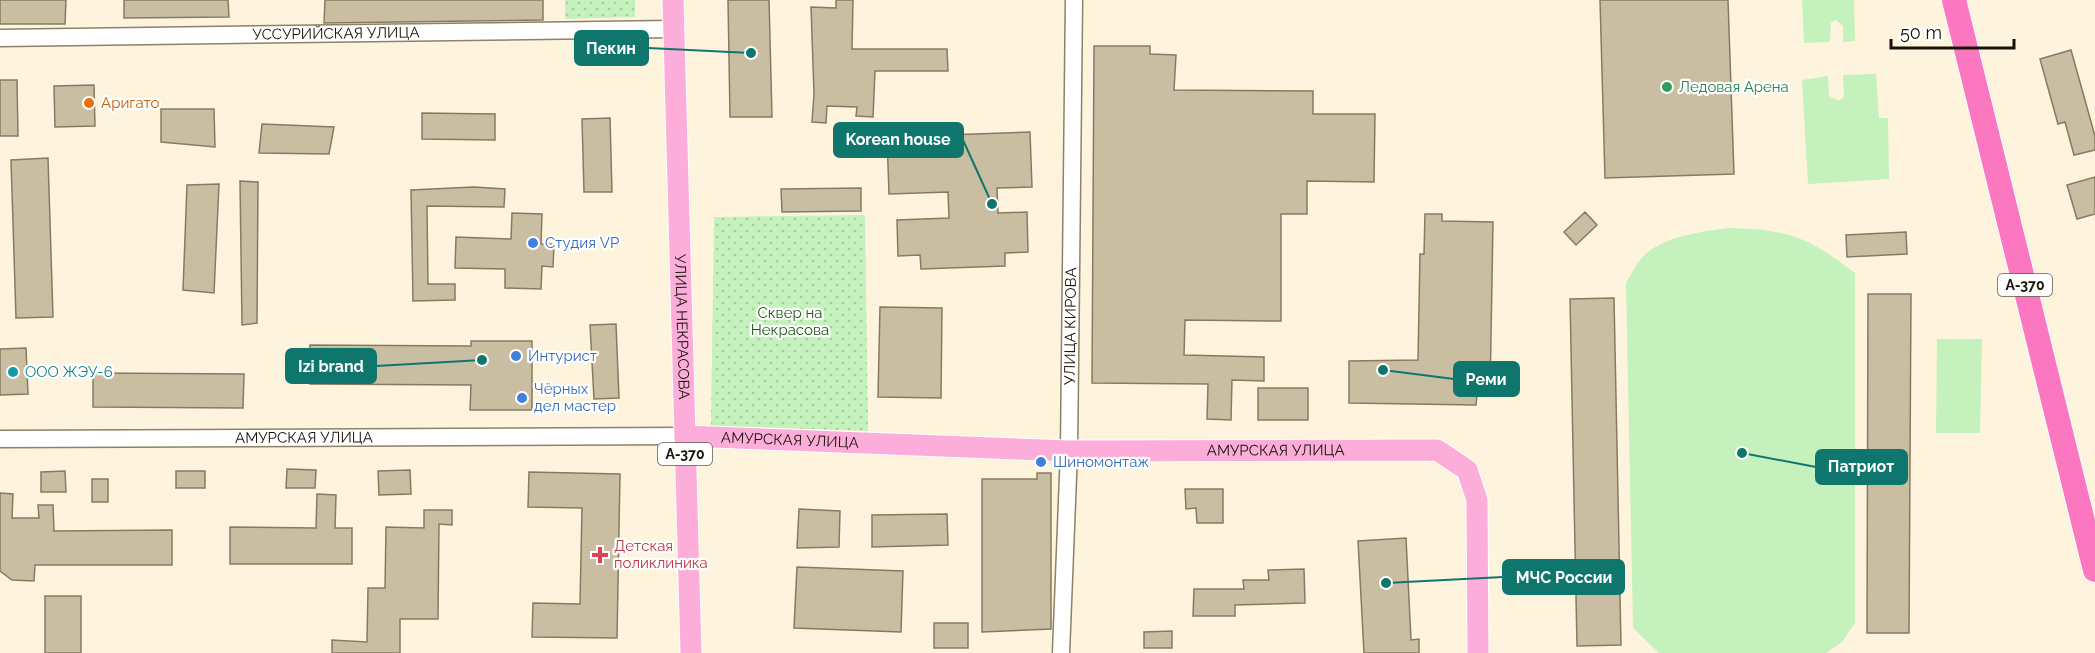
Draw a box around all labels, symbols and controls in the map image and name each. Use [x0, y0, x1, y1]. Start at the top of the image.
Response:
scale bar [1891, 12, 2014, 50]
text: 50 m [1900, 22, 1942, 43]
street label: УССУРИЙСКАЯ УЛИЦА [252, 23, 420, 44]
callout: Пекин [575, 31, 648, 65]
text: Пекин [586, 39, 636, 58]
place label: Ледовая Арена [1679, 78, 1789, 96]
marker: Ледовая Арена [1660, 80, 1674, 94]
place label: Аригато [101, 94, 160, 112]
marker: Аригато [82, 96, 96, 110]
callout: Korean house [834, 123, 963, 157]
text: Korean house [846, 130, 951, 149]
place label: Студия VP [545, 234, 619, 252]
marker: Студия VP [526, 236, 540, 250]
street label: УЛИЦА НЕКРАСОВА [671, 254, 693, 400]
street label: УЛИЦА КИРОВА [1061, 267, 1080, 385]
road number: А-370 [1998, 274, 2052, 296]
park label: Сквер на Некрасова [751, 304, 829, 339]
place label: Интурист [528, 347, 597, 365]
callout: Izi brand [286, 349, 376, 383]
marker: Интурист [509, 349, 523, 363]
text: Izi brand [298, 357, 364, 376]
callout: Реми [1454, 362, 1519, 396]
place label: ООО ЖЭУ-6 [25, 363, 113, 381]
marker: ООО ЖЭУ-6 [6, 365, 20, 379]
text: Реми [1465, 370, 1507, 389]
place label: Чёрных дел мастер [534, 380, 616, 415]
marker: Чёрных дел мастер [515, 391, 529, 405]
street label: АМУРСКАЯ УЛИЦА [235, 428, 373, 447]
street label: АМУРСКАЯ УЛИЦА [721, 428, 859, 452]
street label: АМУРСКАЯ УЛИЦА [1207, 441, 1345, 460]
road number: А-370 [658, 443, 712, 465]
callout: Патриот [1816, 450, 1907, 484]
place label: Шиномонтаж [1053, 453, 1149, 471]
marker: Шиномонтаж [1034, 455, 1048, 469]
text: Патриот [1828, 457, 1894, 476]
place label: Детская поликлиника [614, 537, 708, 572]
marker: Детская поликлиника [591, 546, 609, 564]
callout: МЧС России [1503, 560, 1624, 594]
text: МЧС России [1516, 568, 1612, 587]

